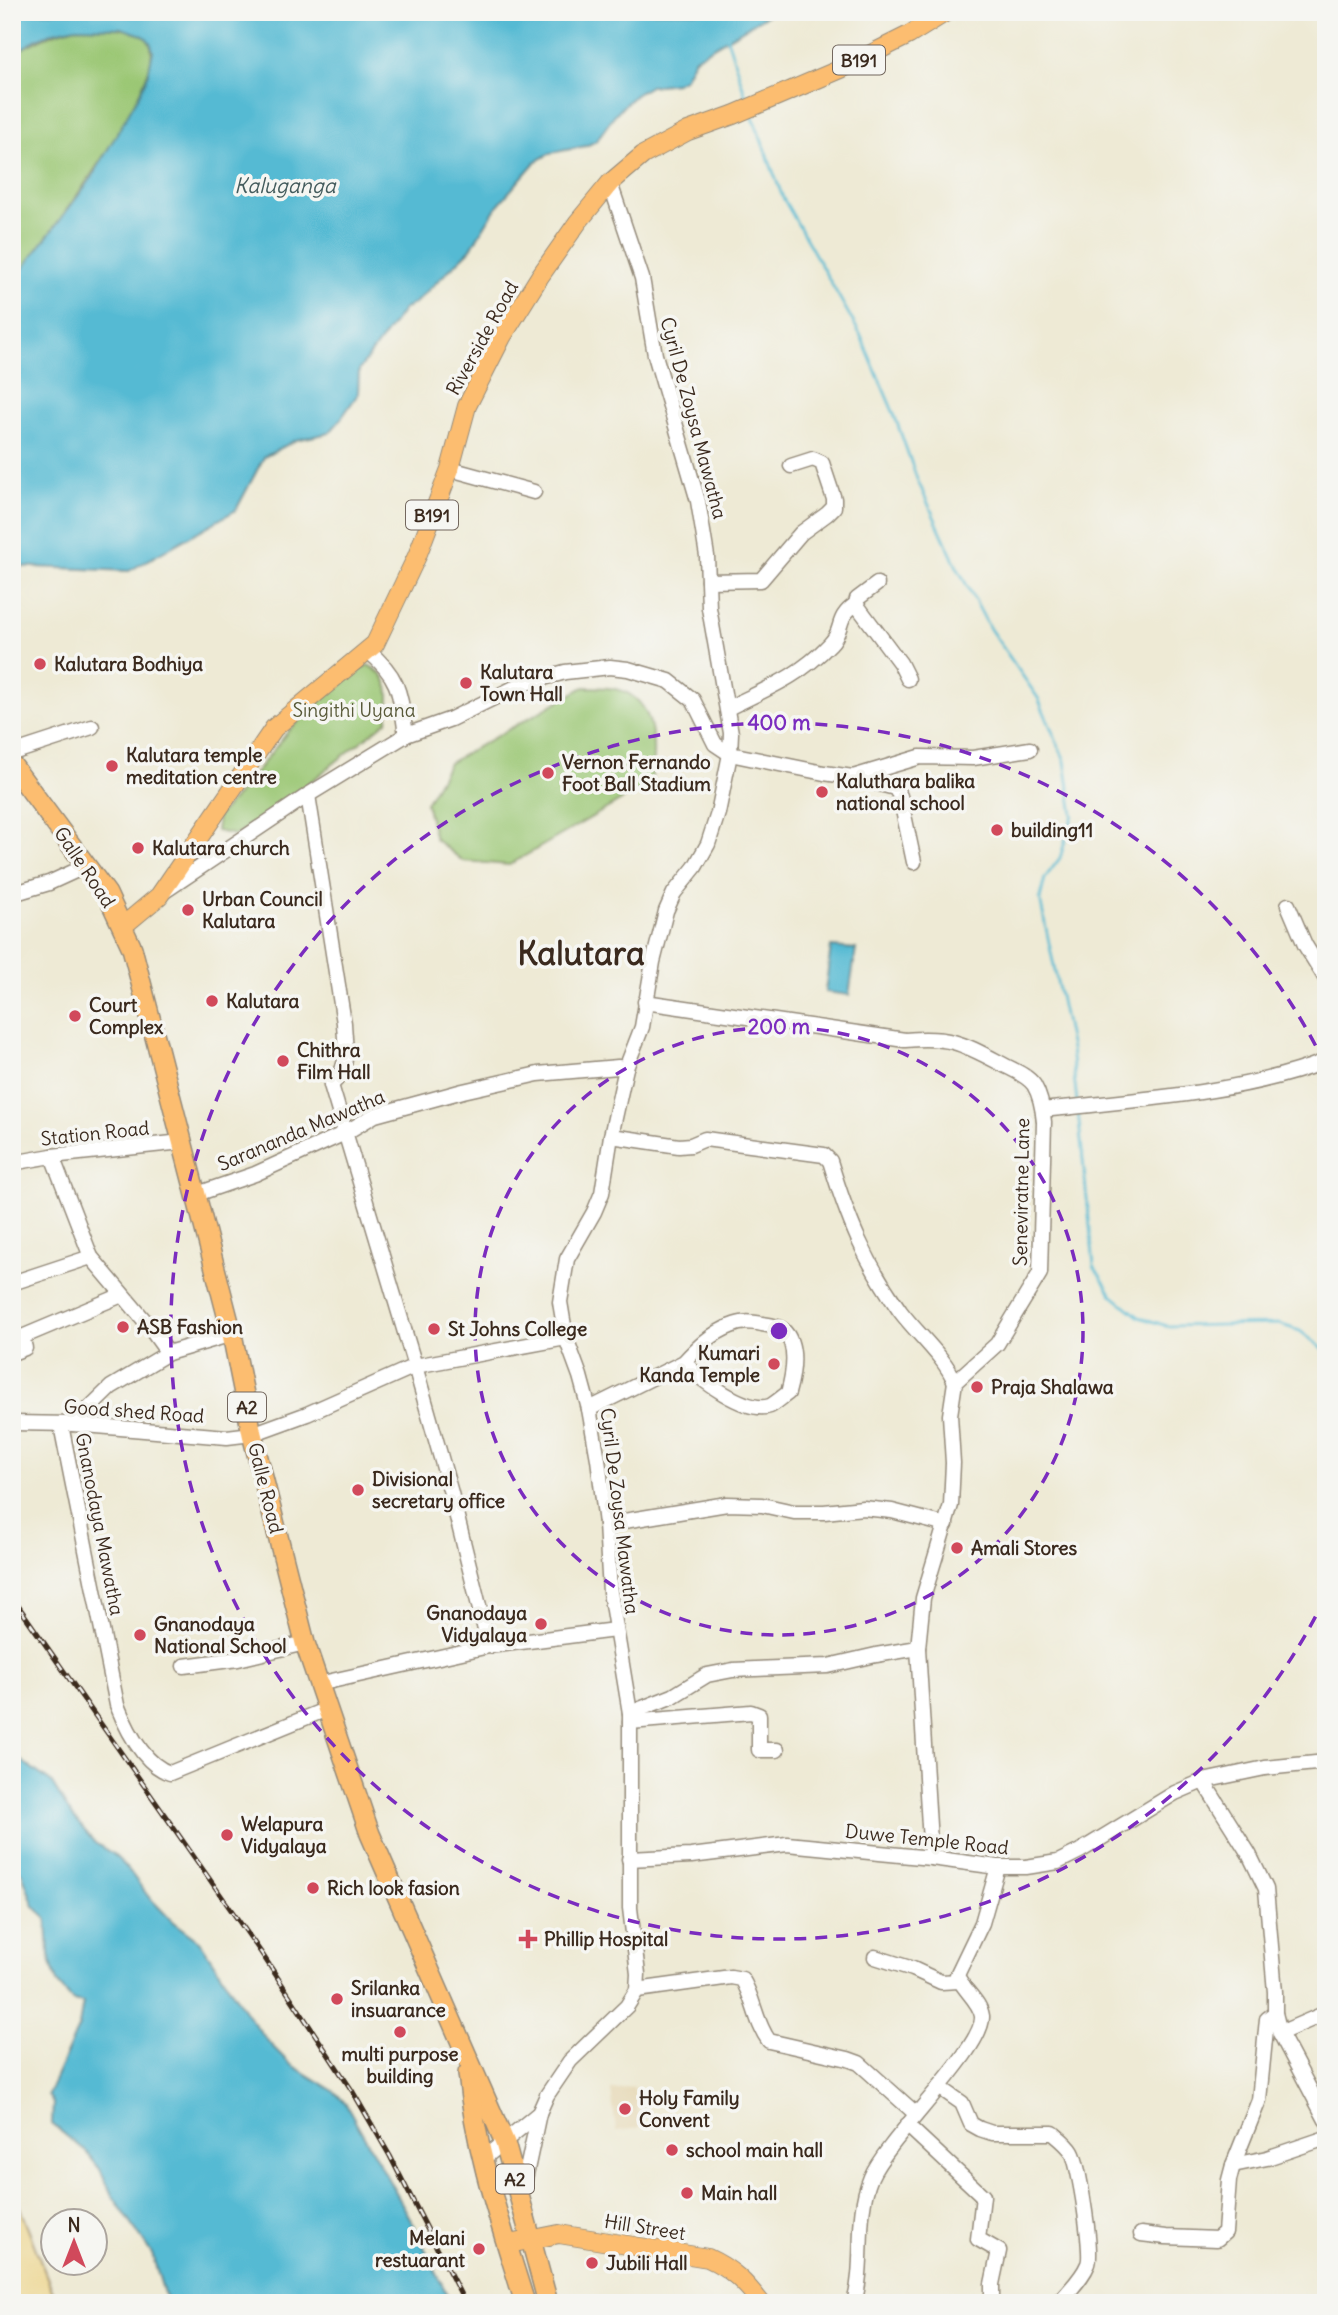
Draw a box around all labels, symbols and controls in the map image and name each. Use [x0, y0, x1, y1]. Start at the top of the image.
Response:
road number: B191 [833, 46, 885, 74]
water label: Kaluganga [234, 172, 337, 199]
street label: Riverside Road [441, 277, 523, 399]
street label: Cyril De Zoysa Mawatha [655, 314, 733, 522]
road number: B191 [406, 500, 458, 530]
place label: Kalutara Bodhiya [54, 652, 203, 676]
marker: Kalutara Bodhiya [32, 656, 48, 672]
place label: Kalutara Town Hall [480, 660, 563, 706]
marker: Kalutara Town Hall [458, 675, 474, 691]
park label: Singithi Uyana [292, 698, 416, 722]
text: 400 m [747, 709, 811, 736]
place label: Kalutara temple meditation centre [126, 743, 277, 789]
place label: Vernon Fernando Foot Ball Stadium [562, 750, 711, 796]
marker: Kalutara temple meditation centre [104, 758, 120, 774]
marker: Vernon Fernando Foot Ball Stadium [540, 765, 556, 781]
place label: Kaluthara balika national school [836, 769, 975, 815]
marker: Kaluthara balika national school [814, 784, 830, 800]
place label: building11 [1011, 818, 1093, 842]
street label: Galle Road [49, 822, 121, 912]
marker: building11 [989, 822, 1005, 838]
place label: Kalutara church [152, 836, 290, 860]
marker: Kalutara church [130, 840, 146, 856]
place label: Urban Council Kalutara [202, 887, 323, 933]
marker: Urban Council Kalutara [180, 902, 196, 918]
district label: Kalutara [517, 932, 645, 974]
place label: Kalutara [226, 989, 300, 1013]
place label: Court Complex [89, 993, 164, 1039]
marker: Kalutara [204, 993, 220, 1009]
marker: Court Complex [67, 1008, 83, 1024]
text: 200 m [748, 1013, 811, 1040]
place label: Chithra Film Hall [297, 1038, 370, 1084]
marker: Chithra Film Hall [275, 1053, 291, 1069]
street label: Sarananda Mawatha [214, 1084, 388, 1176]
street label: Station Road [40, 1115, 150, 1151]
street label: Seneviratne Lane [1008, 1118, 1034, 1266]
place label: ASB Fashion [137, 1315, 243, 1339]
place label: St Johns College [448, 1317, 587, 1341]
marker: ASB Fashion [115, 1319, 131, 1335]
centre of rings [767, 1319, 791, 1343]
marker: St Johns College [426, 1321, 442, 1337]
place label: Kumari Kanda Temple [639, 1341, 760, 1387]
marker: Kumari Kanda Temple [766, 1356, 782, 1372]
place label: Praja Shalawa [991, 1375, 1114, 1399]
marker: Praja Shalawa [969, 1379, 985, 1395]
road number: A2 [228, 1392, 266, 1422]
street label: Good shed Road [63, 1394, 205, 1428]
street label: Cyril De Zoysa Mawatha [595, 1406, 645, 1616]
street label: Gnanodaya Mawatha [71, 1431, 130, 1617]
street label: Galle Road [243, 1440, 289, 1536]
place label: Divisional secretary office [372, 1467, 505, 1513]
marker: Divisional secretary office [350, 1482, 366, 1498]
place label: Amali Stores [971, 1536, 1077, 1560]
marker: Amali Stores [949, 1540, 965, 1556]
place label: Gnanodaya Vidyalaya [426, 1601, 527, 1647]
place label: Gnanodaya National School [154, 1612, 287, 1658]
marker: Gnanodaya Vidyalaya [533, 1616, 549, 1632]
marker: Gnanodaya National School [132, 1627, 148, 1643]
place label: Welapura Vidyalaya [241, 1812, 327, 1858]
street label: Duwe Temple Road [844, 1818, 1010, 1860]
marker: Welapura Vidyalaya [219, 1827, 235, 1843]
place label: Rich look fasion [327, 1876, 460, 1900]
marker: Rich look fasion [305, 1880, 321, 1896]
place label: Phillip Hospital [544, 1927, 668, 1951]
marker: Phillip Hospital [518, 1929, 538, 1949]
place label: Srilanka insuarance [351, 1976, 446, 2022]
marker: Srilanka insuarance [329, 1991, 345, 2007]
marker: multi purpose building [392, 2024, 408, 2040]
place label: multi purpose building [341, 2042, 459, 2088]
place label: Holy Family Convent [639, 2086, 740, 2132]
marker: Holy Family Convent [617, 2101, 633, 2117]
place label: school main hall [686, 2138, 823, 2162]
marker: school main hall [664, 2142, 680, 2158]
road number: A2 [496, 2164, 534, 2194]
place label: Main hall [701, 2181, 777, 2205]
marker: Main hall [679, 2185, 695, 2201]
north arrow [38, 2206, 108, 2276]
street label: Hill Street [603, 2209, 687, 2245]
text: N [67, 2213, 81, 2237]
place label: Melani restuarant [375, 2226, 466, 2272]
marker: Melani restuarant [471, 2241, 487, 2257]
place label: Jubili Hall [606, 2251, 688, 2275]
marker: Jubili Hall [584, 2255, 600, 2271]

